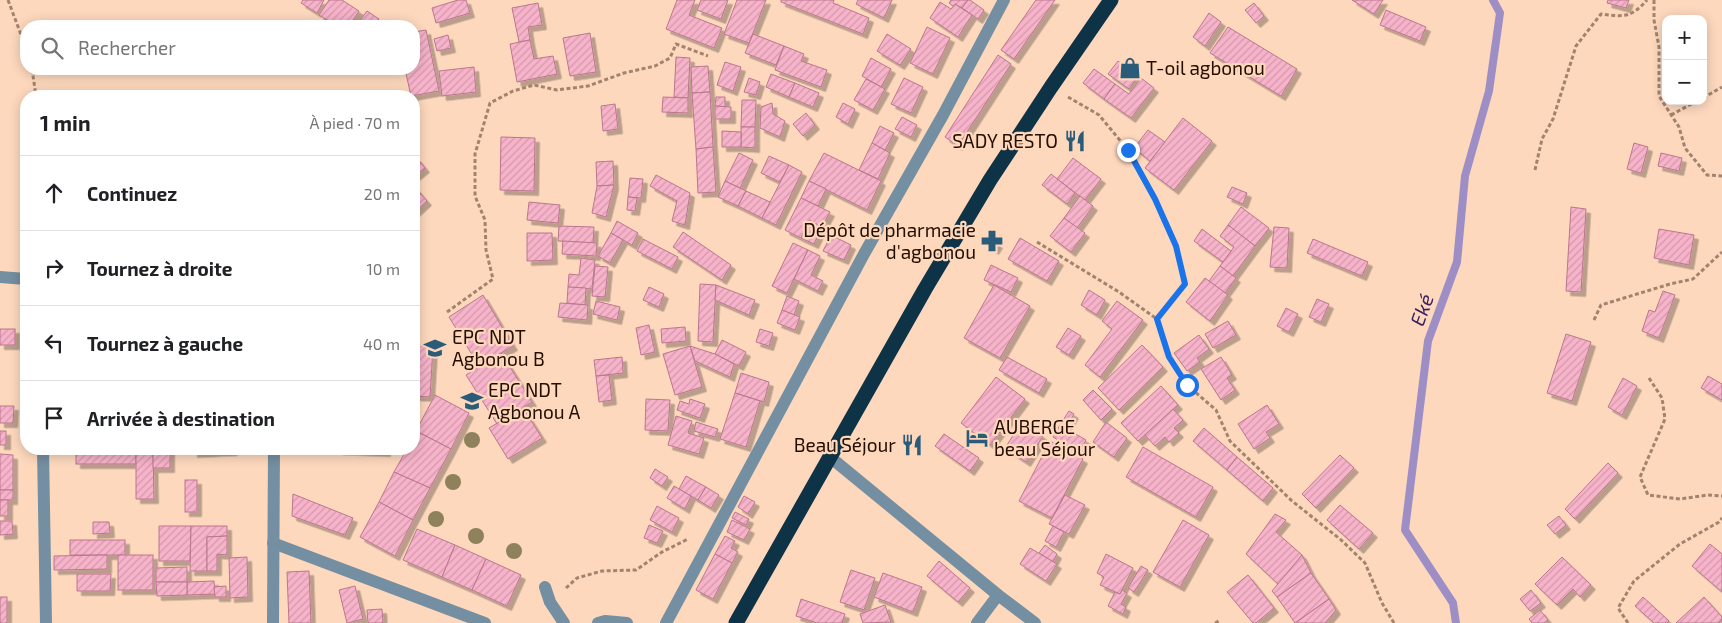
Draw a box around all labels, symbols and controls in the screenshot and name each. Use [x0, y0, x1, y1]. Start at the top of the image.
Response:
map controls [1662, 15, 1707, 105]
button: + [1662, 15, 1707, 60]
search box [20, 20, 420, 75]
icon: search [38, 34, 66, 62]
text: Rechercher [78, 36, 176, 59]
shop icon: T-oil agbonou [1117, 55, 1143, 81]
place label: T-oil agbonou [1146, 56, 1265, 79]
button: − [1662, 60, 1707, 105]
text: 1 min [40, 110, 91, 135]
text: À pied · 70 m [310, 113, 400, 132]
restaurant icon: SADY RESTO [1062, 128, 1088, 154]
place label: SADY RESTO [952, 129, 1058, 152]
route end [1117, 139, 1140, 162]
icon: ahead [40, 179, 68, 207]
text: Continuez [87, 182, 177, 205]
text: 20 m [364, 184, 400, 203]
place label: Dépôt de pharmacie d'agbonou [803, 218, 976, 263]
pharmacy icon: Dépôt de pharmacie d'agbonou [979, 228, 1005, 254]
icon: right [40, 254, 68, 282]
text: Tournez à droite [87, 257, 233, 280]
text: 10 m [366, 259, 400, 278]
water label: Eké [1404, 290, 1438, 329]
place label: EPC NDT Agbonou B [452, 325, 545, 370]
icon: left [40, 329, 68, 357]
text: Tournez à gauche [87, 332, 243, 355]
text: 40 m [363, 334, 400, 353]
school or university icon: EPC NDT Agbonou B [422, 335, 448, 361]
route start [1176, 374, 1199, 397]
place label: EPC NDT Agbonou A [488, 378, 580, 423]
school or university icon: EPC NDT Agbonou A [459, 388, 485, 414]
icon: arrive [40, 404, 68, 432]
text: Arrivée à destination [87, 407, 275, 430]
place label: AUBERGE beau Séjour [994, 415, 1096, 460]
hotel icon: AUBERGE beau Séjour [964, 425, 990, 451]
restaurant icon: Beau Séjour [899, 432, 925, 458]
place label: Beau Séjour [794, 433, 896, 456]

